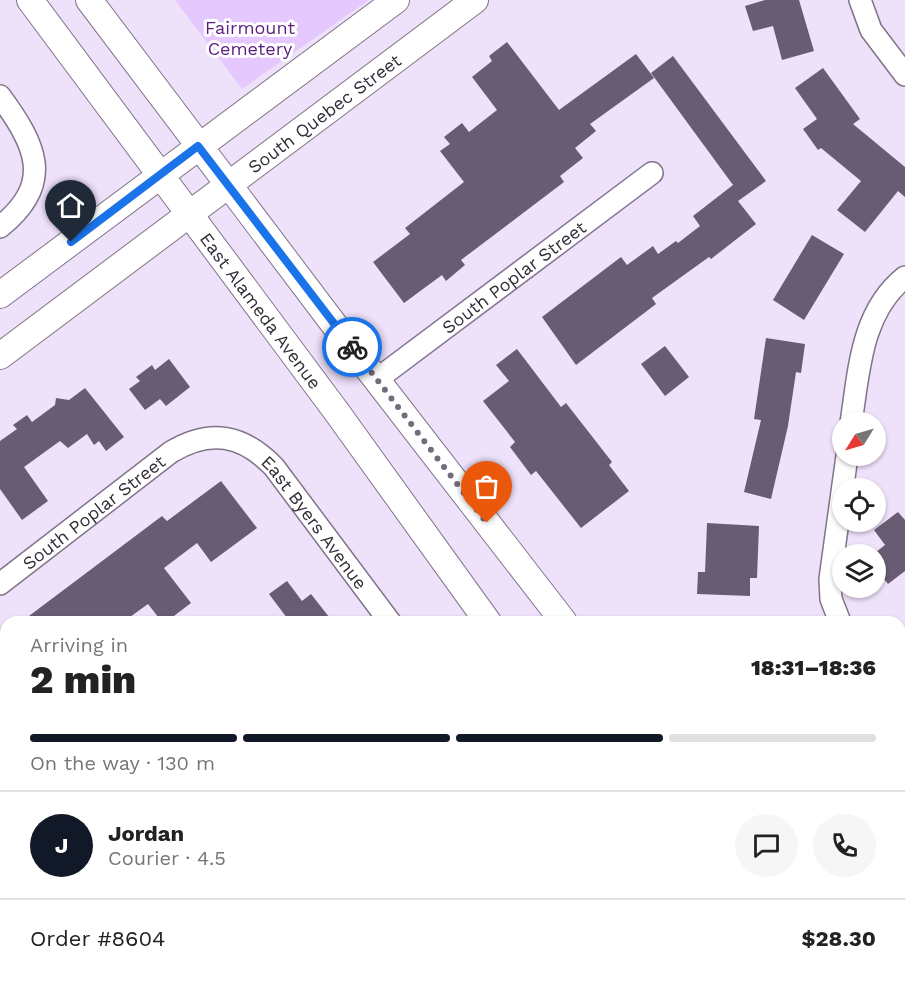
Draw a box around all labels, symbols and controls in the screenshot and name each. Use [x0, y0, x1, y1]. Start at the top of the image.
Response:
park label: Fairmount Cemetery [205, 17, 295, 59]
street label: South Quebec Street [244, 49, 405, 177]
pin [45, 180, 96, 242]
icon: home [54, 189, 87, 222]
street label: South Poplar Street [438, 216, 590, 337]
street label: East Alameda Avenue [196, 228, 326, 393]
courier [322, 317, 382, 377]
icon: bike [336, 331, 369, 364]
north arrow [832, 412, 886, 466]
map controls [832, 412, 886, 598]
street label: South Poplar Street [18, 450, 169, 573]
street label: East Byers Avenue [258, 451, 372, 593]
pin [461, 461, 512, 523]
icon: bag [470, 470, 503, 503]
button: locate [832, 478, 886, 532]
button: layers [832, 544, 886, 598]
text: Arriving in [30, 633, 128, 657]
text: 18:31–18:36 [751, 655, 876, 680]
text: 2 min [30, 657, 136, 702]
text: On the way · 130 m [30, 751, 215, 775]
button: chat [735, 814, 798, 877]
button: phone [813, 814, 876, 877]
text: Jordan [108, 821, 184, 846]
text: J [55, 833, 68, 858]
text: Courier · 4.5 [108, 846, 226, 870]
text: Order #8604 [30, 926, 166, 951]
text: $28.30 [801, 926, 876, 951]

